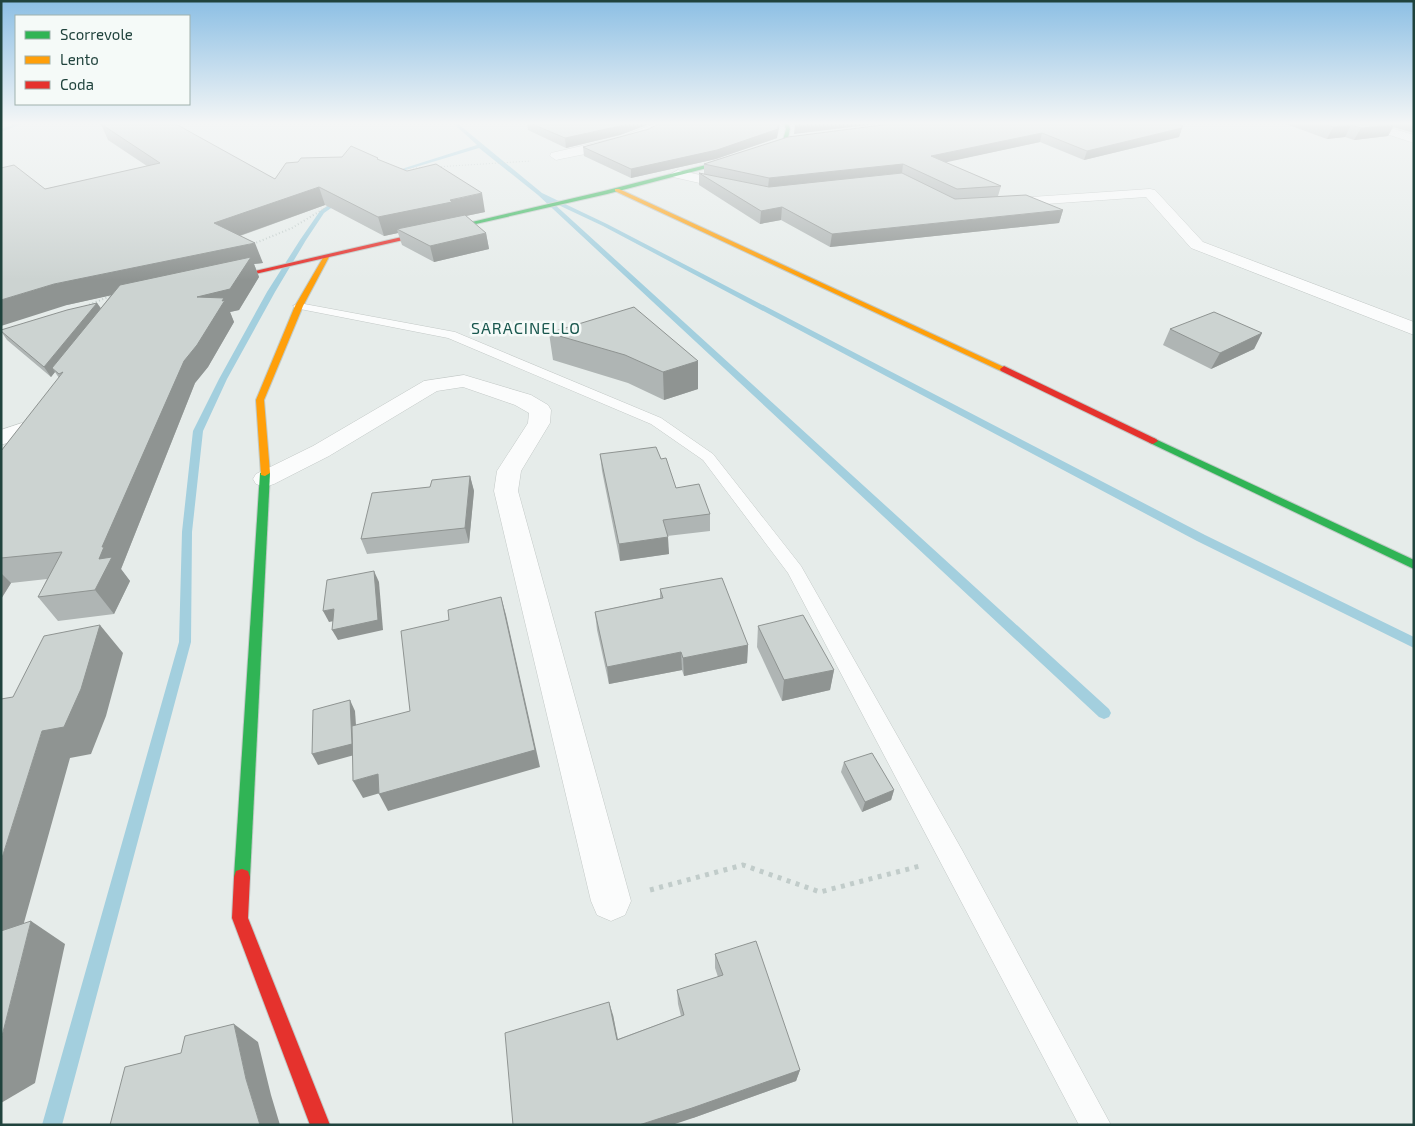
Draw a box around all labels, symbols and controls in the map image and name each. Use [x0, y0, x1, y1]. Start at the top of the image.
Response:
legend [15, 15, 190, 105]
text: Scorrevole [60, 25, 133, 43]
text: Lento [60, 50, 99, 68]
text: Coda [60, 75, 94, 93]
district label: SARACINELLO [471, 318, 581, 337]

